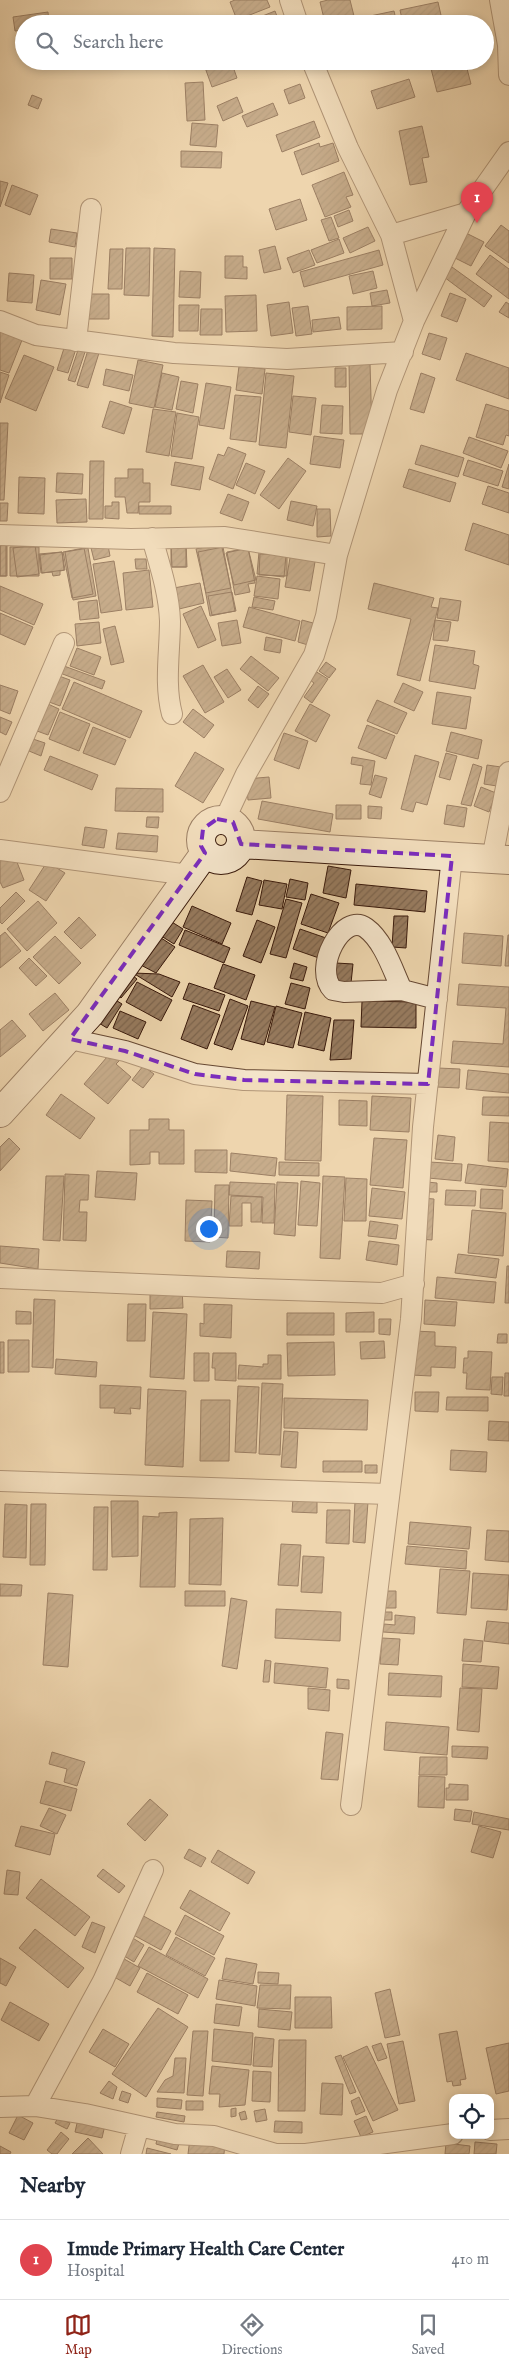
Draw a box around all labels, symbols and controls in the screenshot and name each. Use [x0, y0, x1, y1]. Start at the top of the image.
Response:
search box [15, 15, 494, 70]
icon: search [33, 29, 61, 57]
text: Search here [73, 31, 164, 55]
pin: 1 [461, 182, 493, 223]
your location [196, 1216, 222, 1242]
map controls [449, 2094, 494, 2139]
button: locate [449, 2094, 494, 2139]
text: Nearby [20, 2173, 85, 2200]
text: Imude Primary Health Care Center [67, 2238, 344, 2262]
text: 1 [33, 2250, 39, 2270]
text: 410 m [452, 2250, 489, 2270]
text: Hospital [67, 2262, 124, 2282]
tab: Map [64, 2311, 92, 2359]
tab: Directions [221, 2311, 282, 2359]
tab: Saved [411, 2311, 444, 2359]

